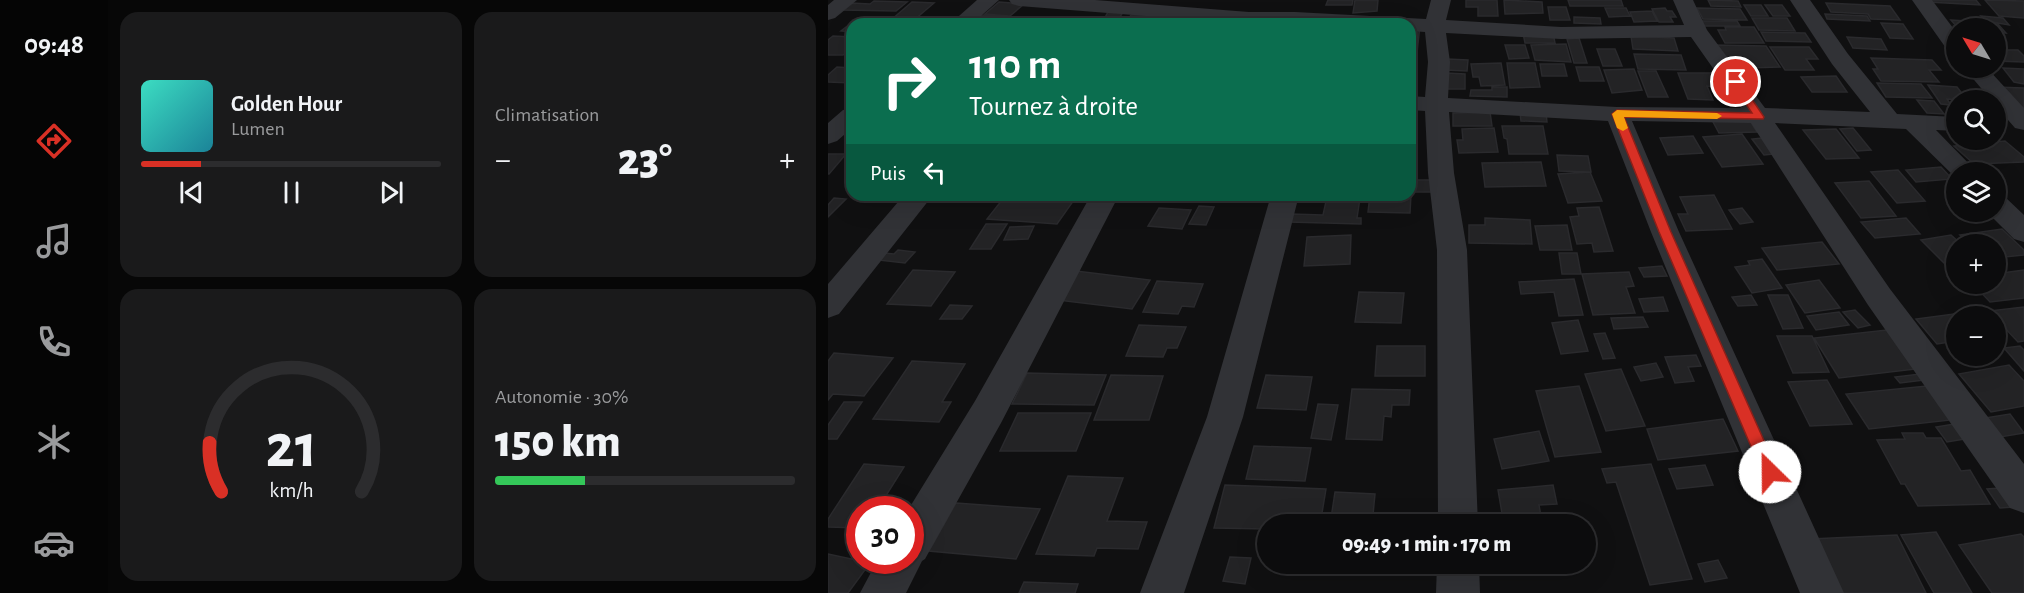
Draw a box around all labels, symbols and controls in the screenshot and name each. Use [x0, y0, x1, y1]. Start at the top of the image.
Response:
north arrow [1946, 18, 2006, 78]
map controls [1946, 18, 2006, 366]
text: 09:48 [24, 31, 84, 58]
icon: right [870, 42, 948, 120]
text: 110 m [969, 44, 1061, 86]
pin [1710, 56, 1761, 107]
icon: arrive [1719, 65, 1752, 98]
button: search [1946, 90, 2006, 150]
text: Golden Hour [231, 93, 342, 115]
text: Tournez à droite [969, 93, 1138, 120]
text: Climatisation [495, 105, 599, 125]
text: Lumen [231, 119, 285, 139]
icon: directions [33, 120, 75, 162]
text: 23° [618, 138, 672, 183]
text: − [495, 144, 511, 177]
text: + [779, 144, 795, 177]
icon: left [918, 156, 951, 189]
text: Puis [870, 162, 906, 184]
button: layers [1946, 162, 2006, 222]
icon: previous [175, 176, 208, 209]
icon: pause [275, 176, 308, 209]
icon: next [375, 176, 408, 209]
icon: music [33, 220, 75, 262]
button: + [1946, 234, 2006, 294]
button: − [1946, 306, 2006, 366]
icon: phone [33, 321, 75, 363]
text: Autonomie · 30% [495, 387, 629, 407]
text: 21 [265, 416, 317, 478]
text: 150 km [495, 420, 621, 465]
icon: climate [33, 421, 75, 463]
position arrow [1738, 440, 1802, 504]
text: km/h [269, 480, 313, 501]
speed limit sign: 30 [846, 496, 924, 574]
icon: car [33, 522, 75, 564]
text: 09:49 · 1 min · 170 m [1342, 533, 1511, 555]

